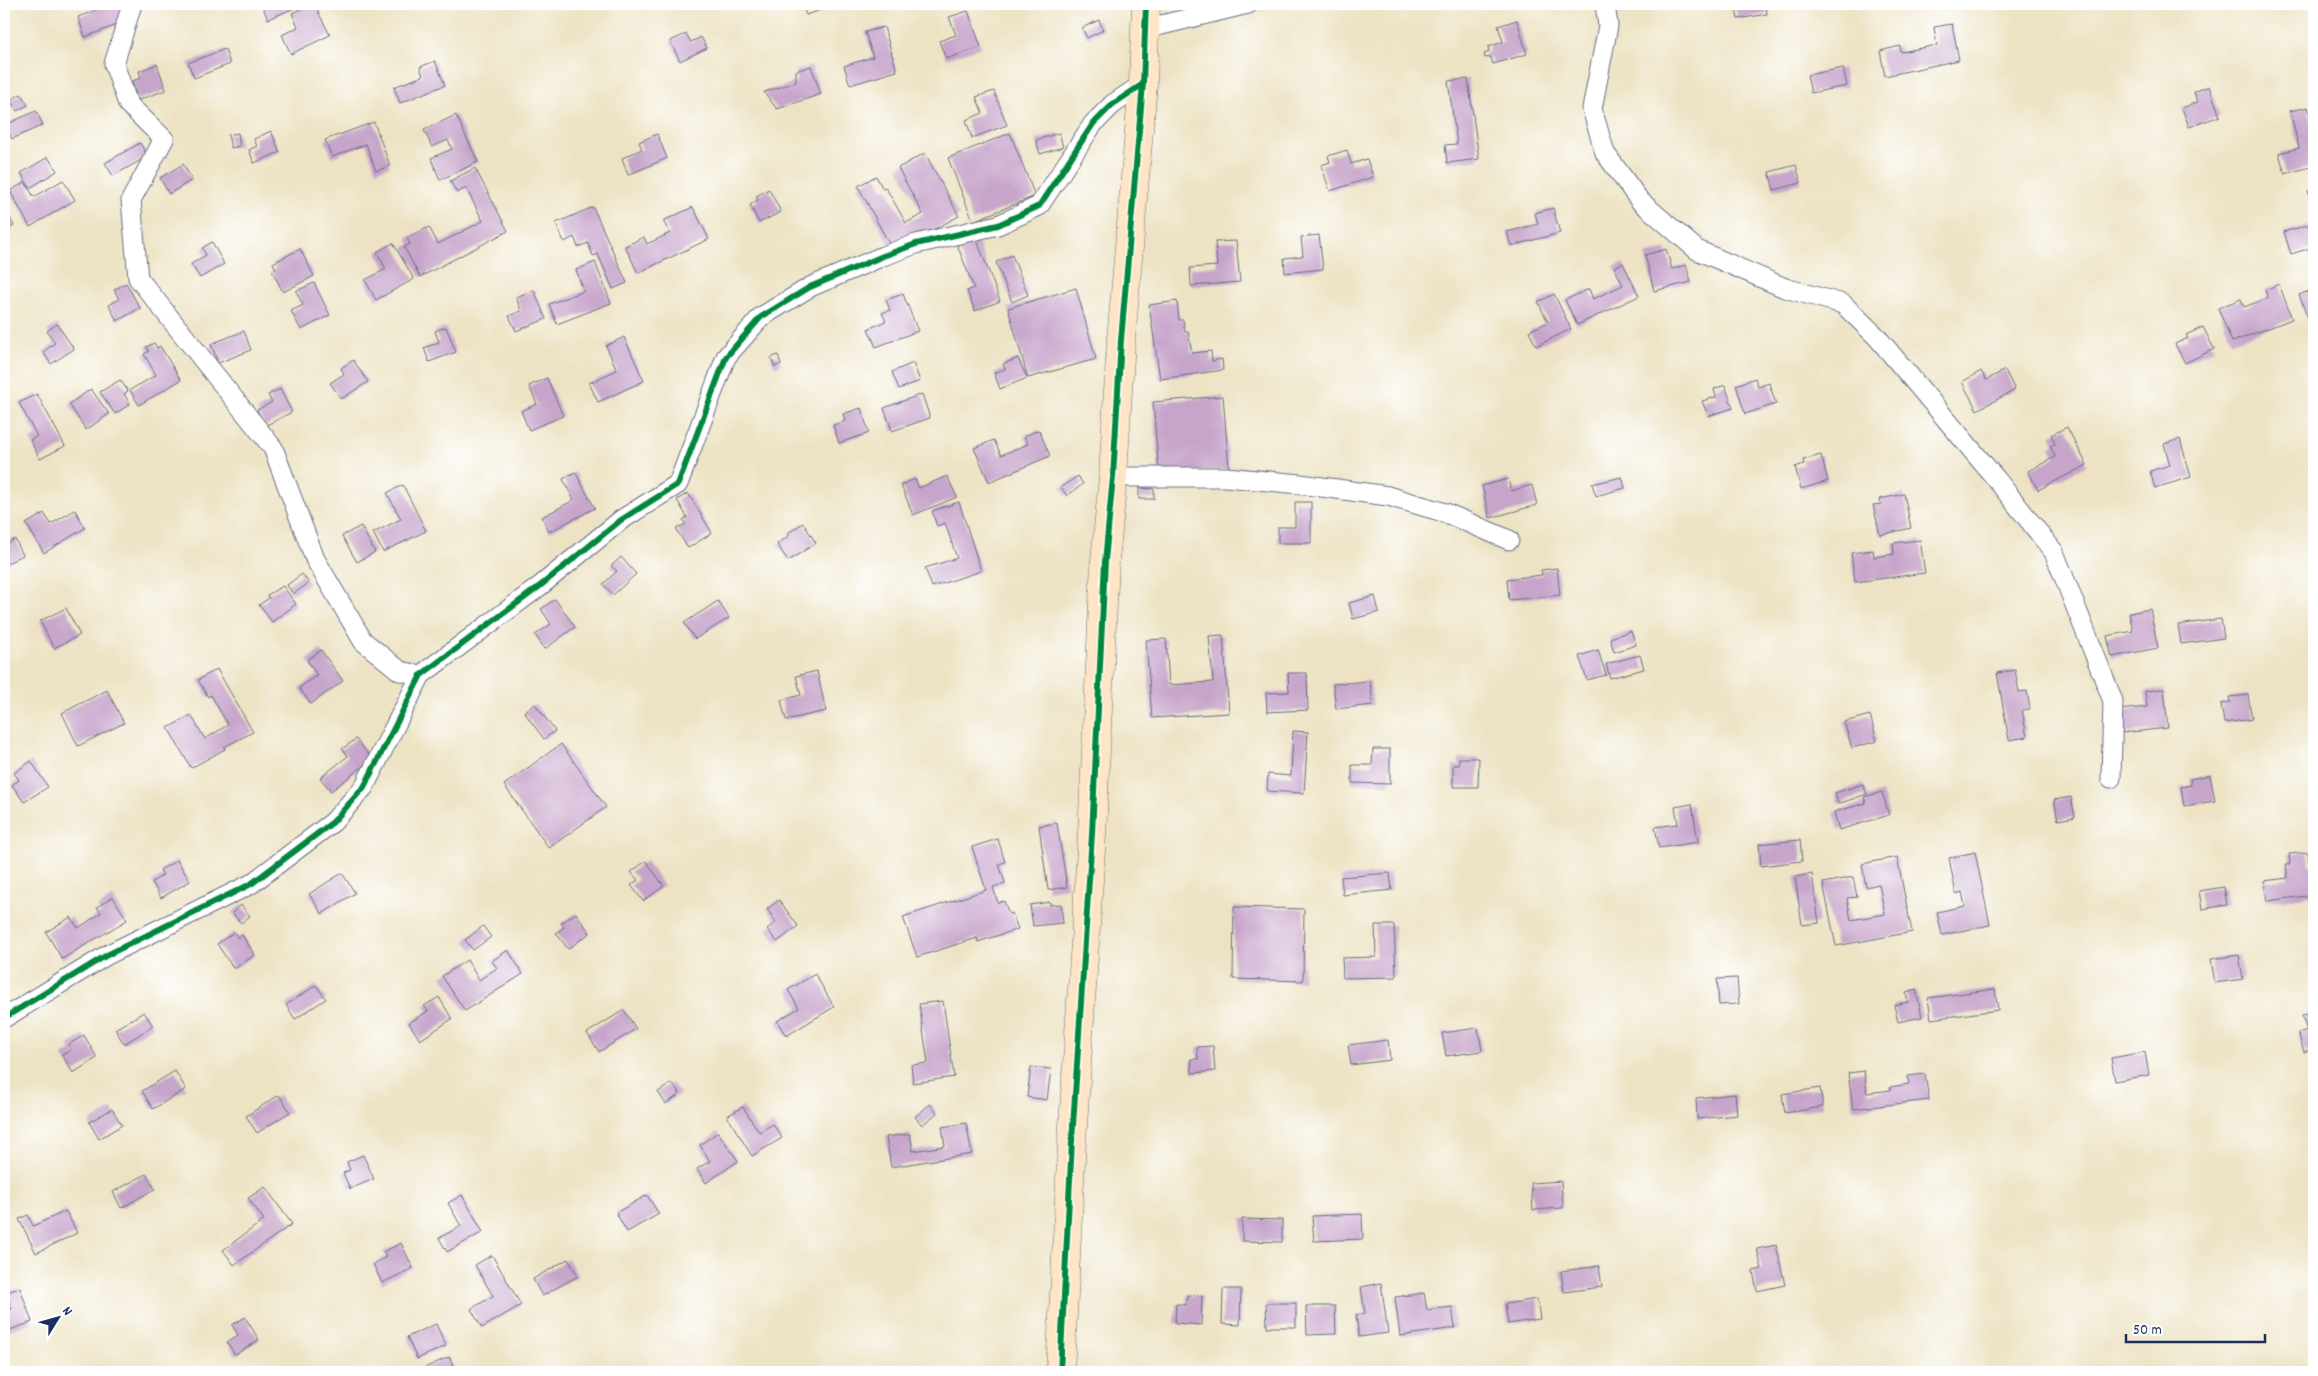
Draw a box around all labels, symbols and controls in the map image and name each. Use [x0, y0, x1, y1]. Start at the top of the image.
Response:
north arrow [32, 1294, 82, 1344]
text: N [57, 1303, 77, 1320]
scale bar [2126, 1311, 2264, 1343]
text: 50 m [2133, 1320, 2162, 1342]

